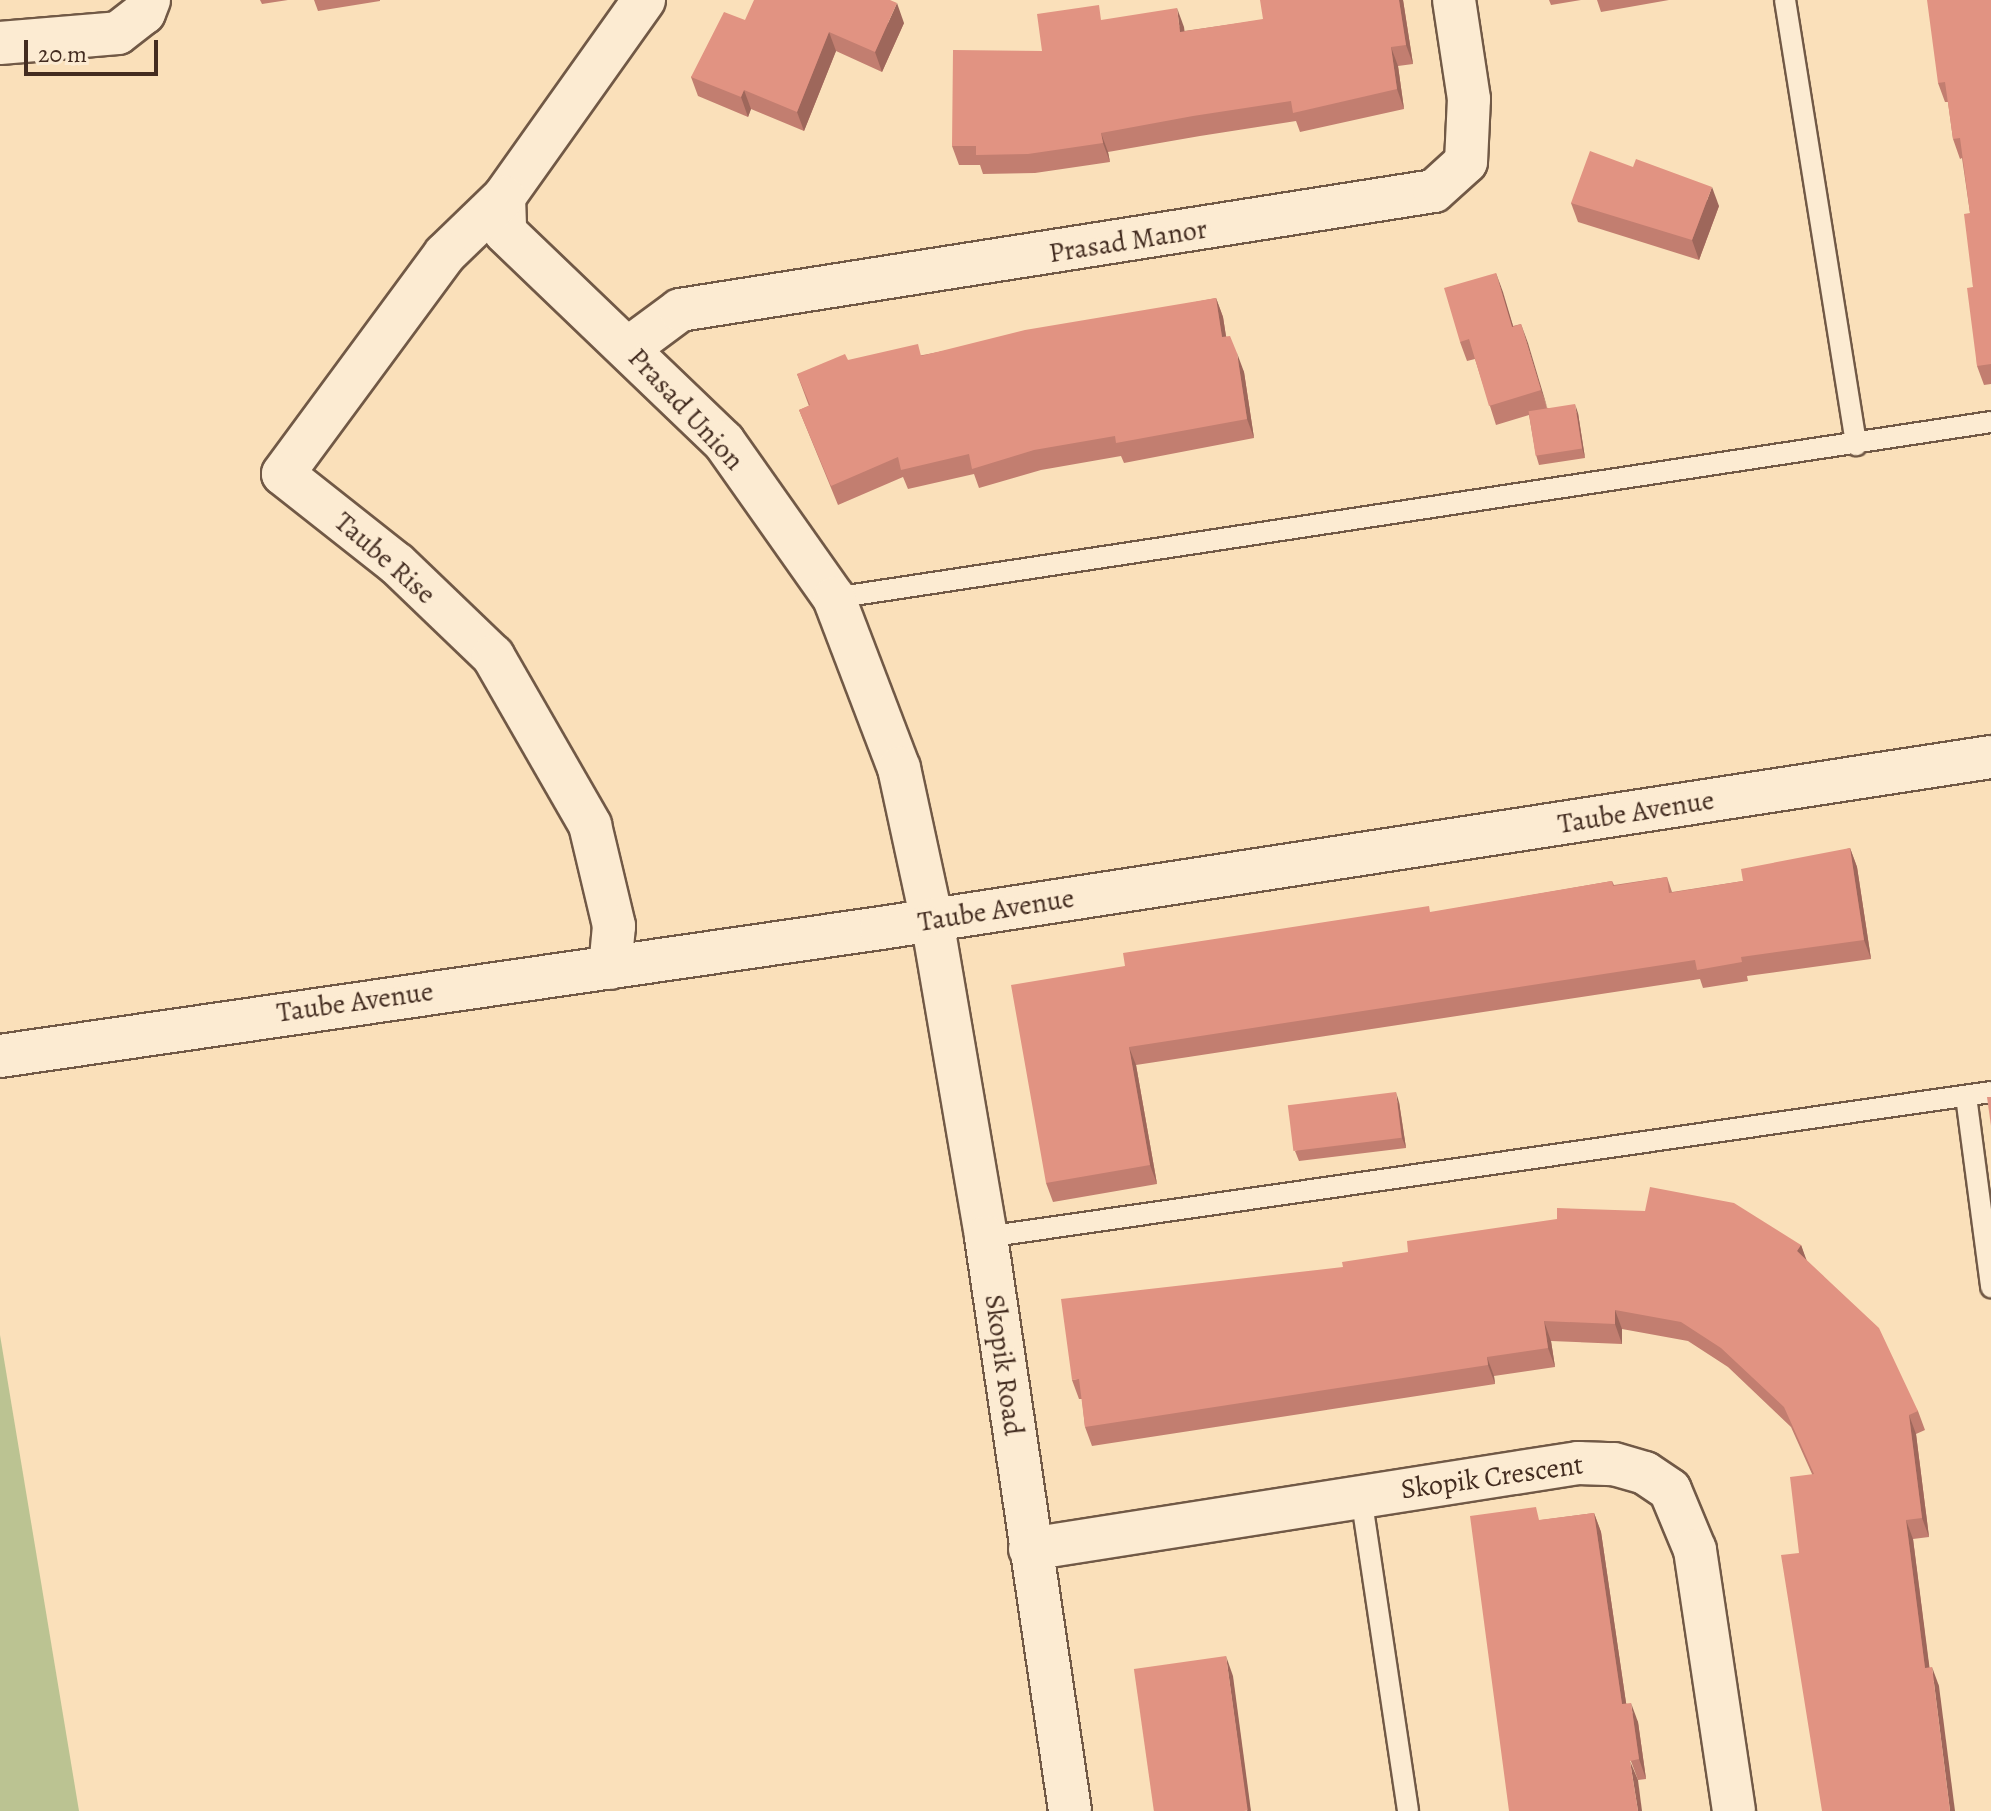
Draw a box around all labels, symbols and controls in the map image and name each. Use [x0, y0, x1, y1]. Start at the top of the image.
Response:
scale bar [28, 24, 162, 74]
text: 20 m [38, 38, 87, 70]
street label: Prasad Manor [1046, 212, 1210, 270]
street label: Prasad Union [621, 341, 751, 477]
street label: Taube Rise [328, 505, 442, 611]
street label: Taube Avenue [1555, 783, 1717, 841]
street label: Taube Avenue [915, 881, 1077, 939]
street label: Taube Avenue [275, 974, 435, 1030]
street label: Skopik Road [977, 1292, 1031, 1438]
street label: Skopik Crescent [1399, 1448, 1585, 1506]

